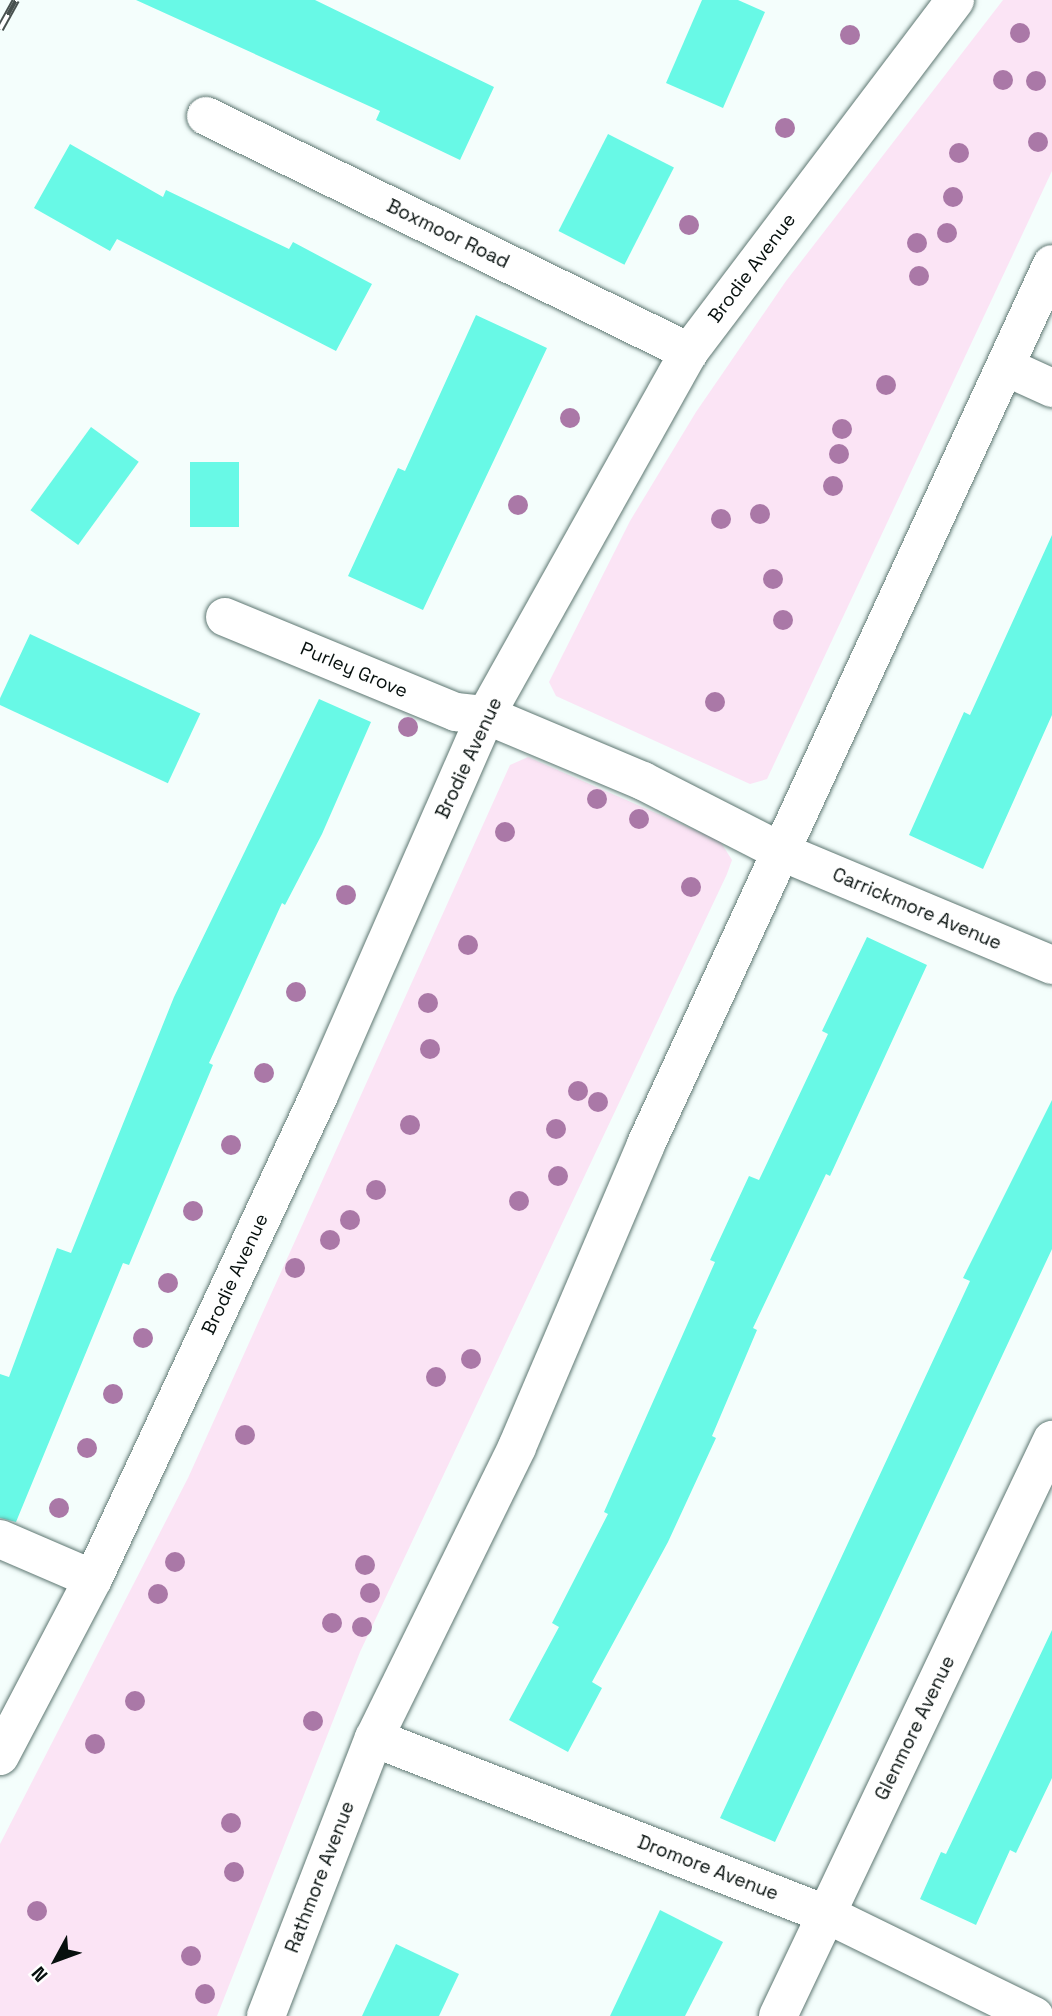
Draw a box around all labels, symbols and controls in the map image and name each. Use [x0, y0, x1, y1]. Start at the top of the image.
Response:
street label: Boxmoor Road [383, 195, 513, 273]
street label: Brodie Avenue [703, 209, 801, 327]
street label: Purley Grove [297, 637, 411, 703]
street label: Brodie Avenue [431, 694, 507, 822]
street label: Carrickmore Avenue [829, 863, 1005, 955]
street label: Brodie Avenue [197, 1210, 273, 1338]
street label: Glenmore Avenue [870, 1652, 960, 1804]
street label: Rathmore Avenue [281, 1798, 359, 1956]
street label: Dromore Avenue [634, 1831, 782, 1905]
north arrow [21, 1925, 91, 1995]
text: N [26, 1961, 53, 1987]

